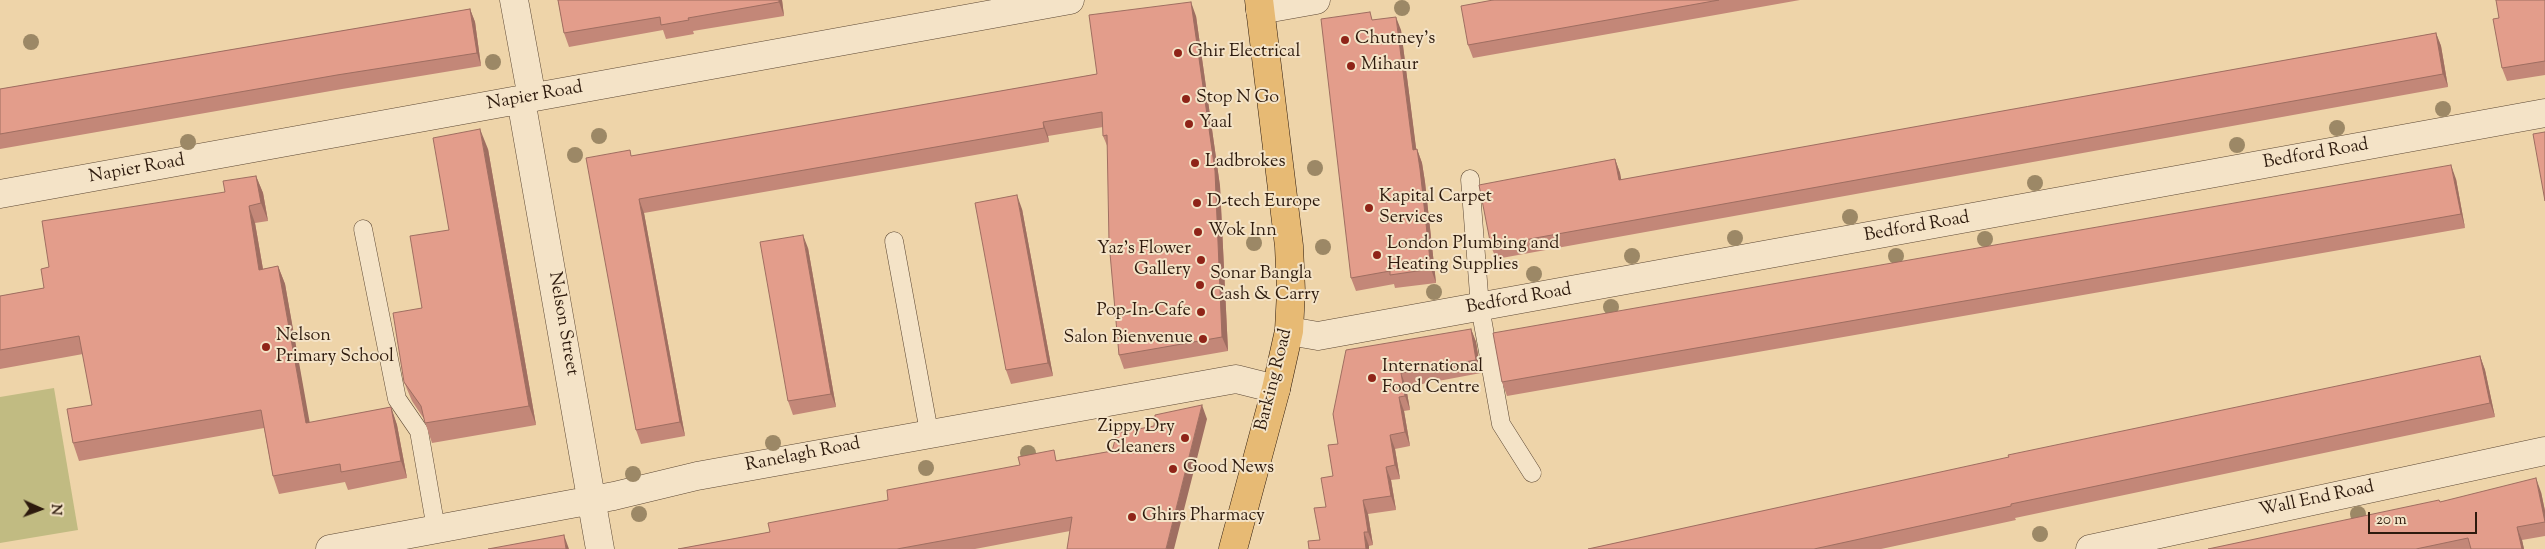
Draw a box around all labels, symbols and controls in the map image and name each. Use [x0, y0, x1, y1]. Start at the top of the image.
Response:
place label: Chutney's [1355, 29, 1435, 51]
marker: Chutney's [1339, 34, 1351, 46]
place label: Ghir Electrical [1188, 42, 1300, 64]
marker: Ghir Electrical [1172, 47, 1184, 59]
place label: Mihaur [1361, 55, 1418, 77]
marker: Mihaur [1345, 60, 1357, 72]
street label: Napier Road [485, 78, 585, 116]
place label: Stop N Go [1196, 88, 1279, 110]
marker: Stop N Go [1180, 93, 1192, 105]
place label: Yaal [1199, 113, 1232, 135]
marker: Yaal [1183, 118, 1195, 130]
street label: Bedford Road [2262, 135, 2370, 175]
street label: Napier Road [87, 151, 187, 189]
place label: Ladbrokes [1205, 152, 1285, 174]
marker: Ladbrokes [1189, 157, 1201, 169]
place label: Kapital Carpet Services [1379, 187, 1492, 230]
place label: D-tech Europe [1207, 192, 1320, 214]
marker: D-tech Europe [1191, 197, 1203, 209]
marker: Kapital Carpet Services [1363, 202, 1375, 214]
street label: Bedford Road [1863, 208, 1971, 248]
place label: Wok Inn [1208, 221, 1277, 243]
marker: Wok Inn [1192, 226, 1204, 238]
place label: London Plumbing and Heating Supplies [1387, 234, 1559, 276]
place label: Yaz's Flower Gallery [1097, 239, 1191, 282]
marker: London Plumbing and Heating Supplies [1371, 249, 1383, 261]
marker: Yaz's Flower Gallery [1195, 254, 1207, 266]
place label: Sonar Bangla Cash & Carry [1210, 264, 1320, 306]
street label: Nelson Street [542, 270, 582, 378]
marker: Sonar Bangla Cash & Carry [1194, 279, 1206, 291]
street label: Bedford Road [1465, 280, 1573, 320]
place label: Pop-In-Cafe [1097, 301, 1191, 323]
marker: Pop-In-Cafe [1195, 306, 1207, 318]
place label: Nelson Primary School [276, 326, 394, 368]
street label: Barking Road [1252, 327, 1298, 433]
place label: Salon Bienvenue [1063, 328, 1193, 350]
marker: Salon Bienvenue [1197, 333, 1209, 345]
marker: Nelson Primary School [260, 341, 272, 353]
place label: International Food Centre [1382, 357, 1483, 399]
marker: International Food Centre [1366, 372, 1378, 384]
place label: Zippy Dry Cleaners [1098, 417, 1175, 459]
marker: Zippy Dry Cleaners [1179, 432, 1191, 444]
street label: Ranelagh Road [744, 434, 862, 478]
place label: Good News [1183, 458, 1274, 480]
marker: Good News [1167, 463, 1179, 475]
street label: Wall End Road [2258, 477, 2376, 523]
north arrow [15, 484, 65, 534]
scale bar [2370, 502, 2479, 534]
text: N [45, 504, 65, 515]
place label: Ghirs Pharmacy [1142, 506, 1265, 528]
text: 20 m [2376, 510, 2407, 531]
marker: Ghirs Pharmacy [1126, 511, 1138, 523]

